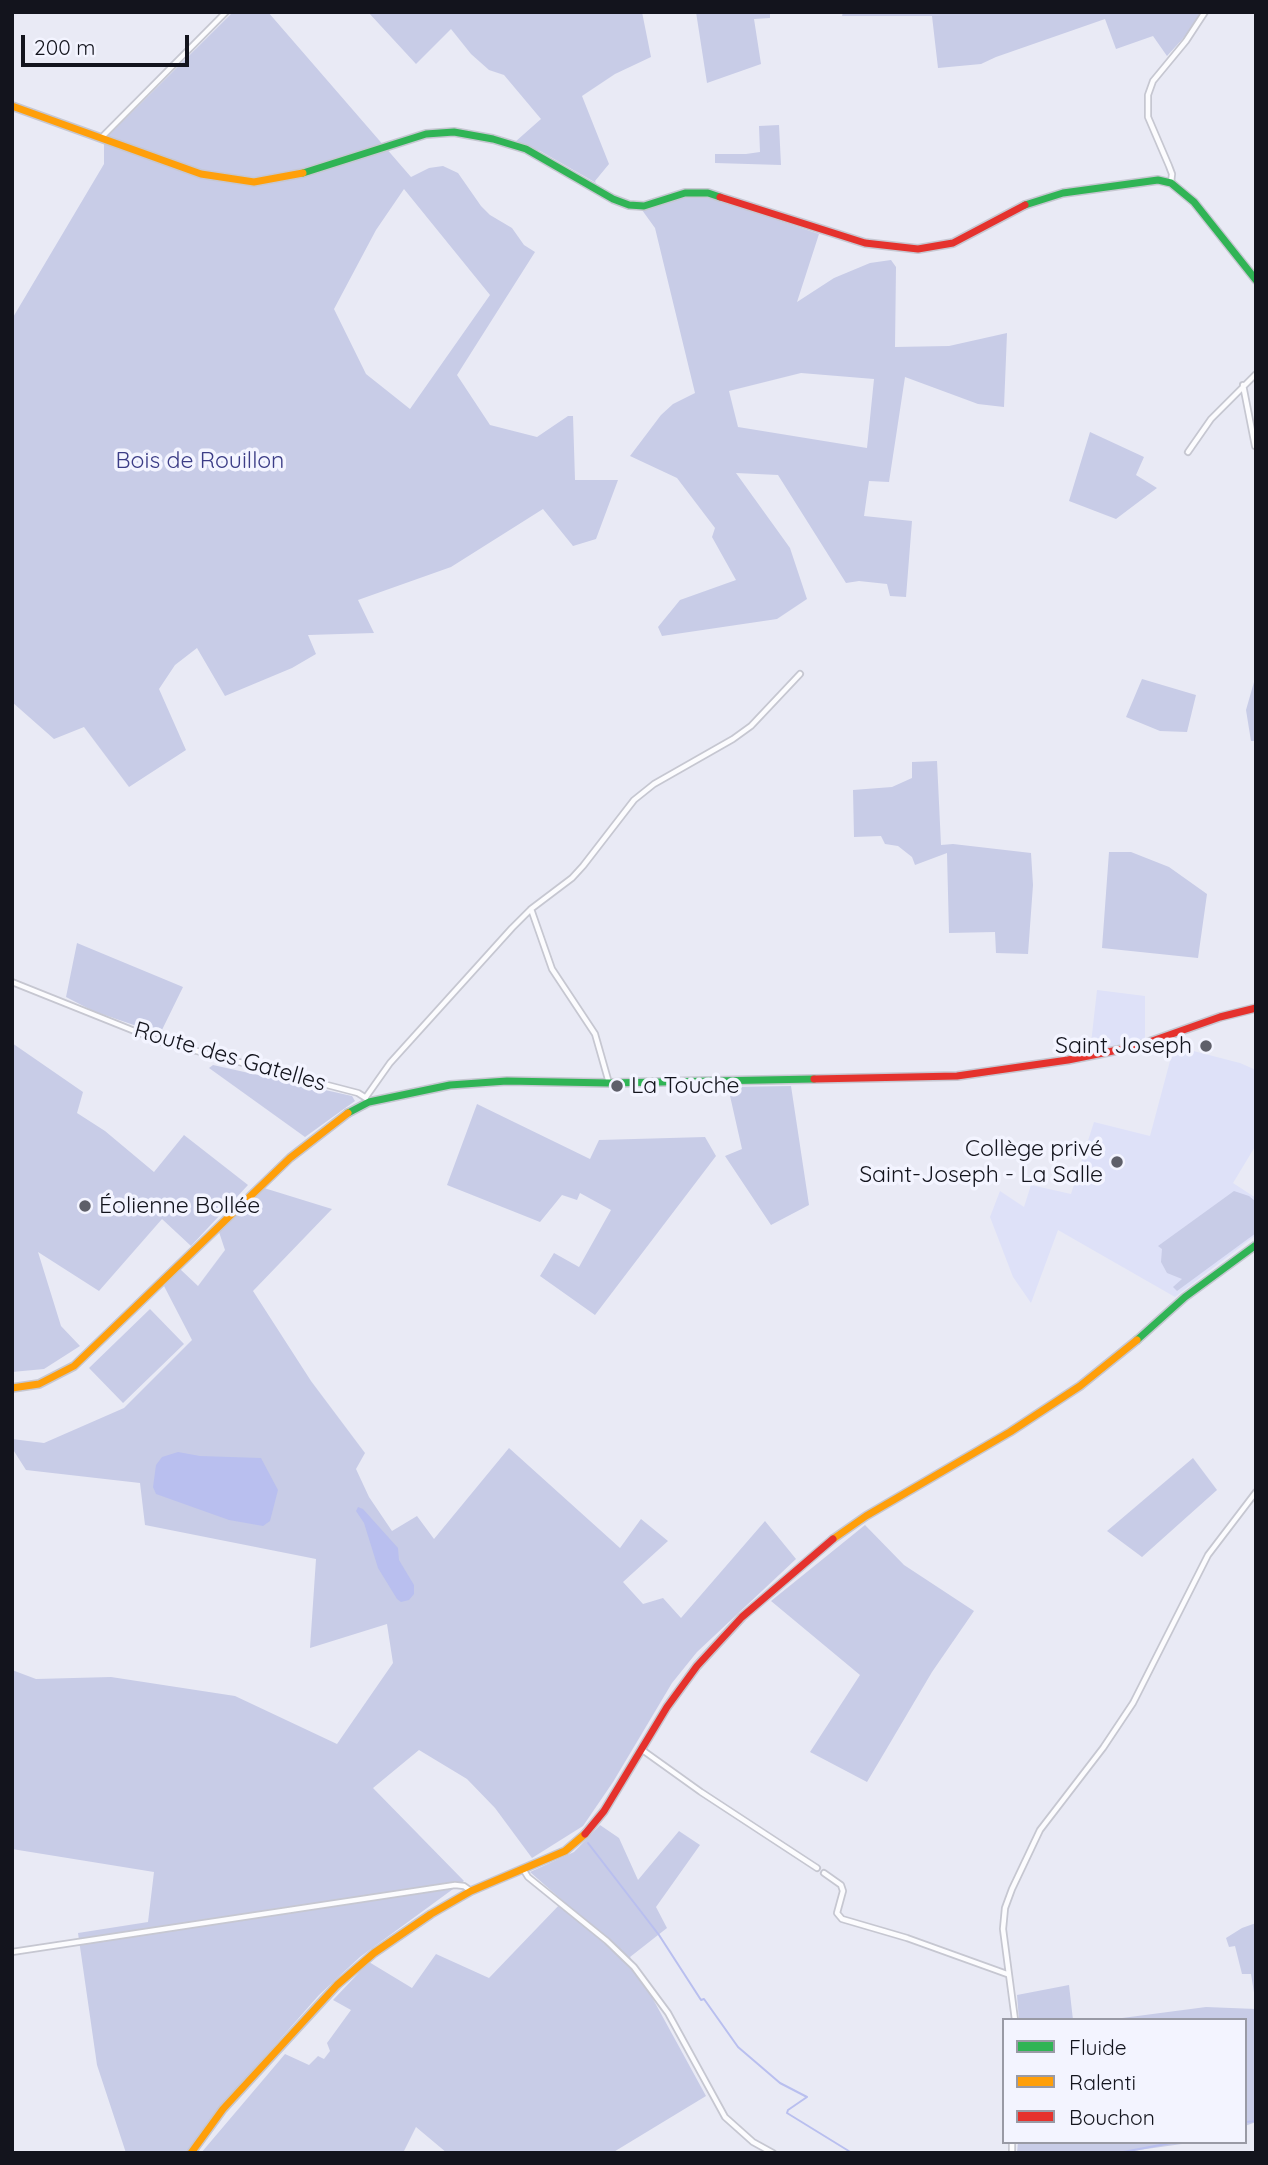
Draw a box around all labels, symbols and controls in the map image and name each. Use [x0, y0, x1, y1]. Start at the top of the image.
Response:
scale bar [24, 21, 192, 65]
text: 200 m [34, 34, 96, 60]
park label: Bois de Rouillon [116, 447, 284, 475]
street label: Route des Gatelles [131, 1016, 329, 1098]
place label: Saint Joseph [1055, 1032, 1192, 1060]
marker: Saint Joseph [1198, 1038, 1214, 1054]
place label: La Touche [631, 1072, 740, 1100]
marker: La Touche [609, 1078, 625, 1094]
place label: Collège privé Saint-Joseph - La Salle [859, 1135, 1103, 1189]
marker: Collège privé Saint-Joseph - La Salle [1109, 1154, 1125, 1170]
place label: Éolienne Bollée [99, 1192, 260, 1220]
marker: Éolienne Bollée [77, 1198, 93, 1214]
legend [1002, 2018, 1247, 2144]
text: Fluide [1069, 2034, 1127, 2060]
text: Ralenti [1069, 2069, 1136, 2095]
text: Bouchon [1069, 2104, 1155, 2130]

